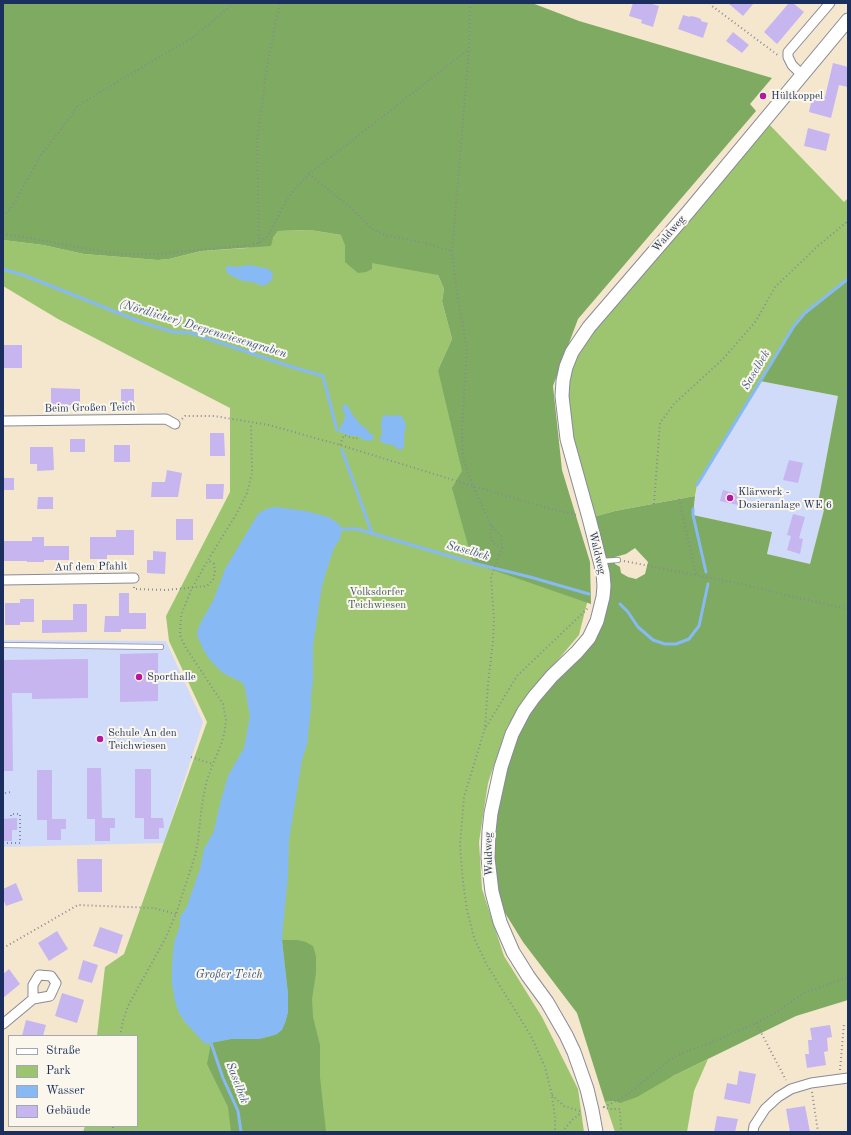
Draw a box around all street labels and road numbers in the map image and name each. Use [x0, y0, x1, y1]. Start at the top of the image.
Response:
street label: Waldweg [650, 213, 688, 255]
street label: Beim Großen Teich [44, 401, 136, 415]
street label: Waldweg [586, 530, 608, 576]
street label: Auf dem Pfahlt [54, 560, 128, 574]
street label: Waldweg [482, 832, 496, 876]

